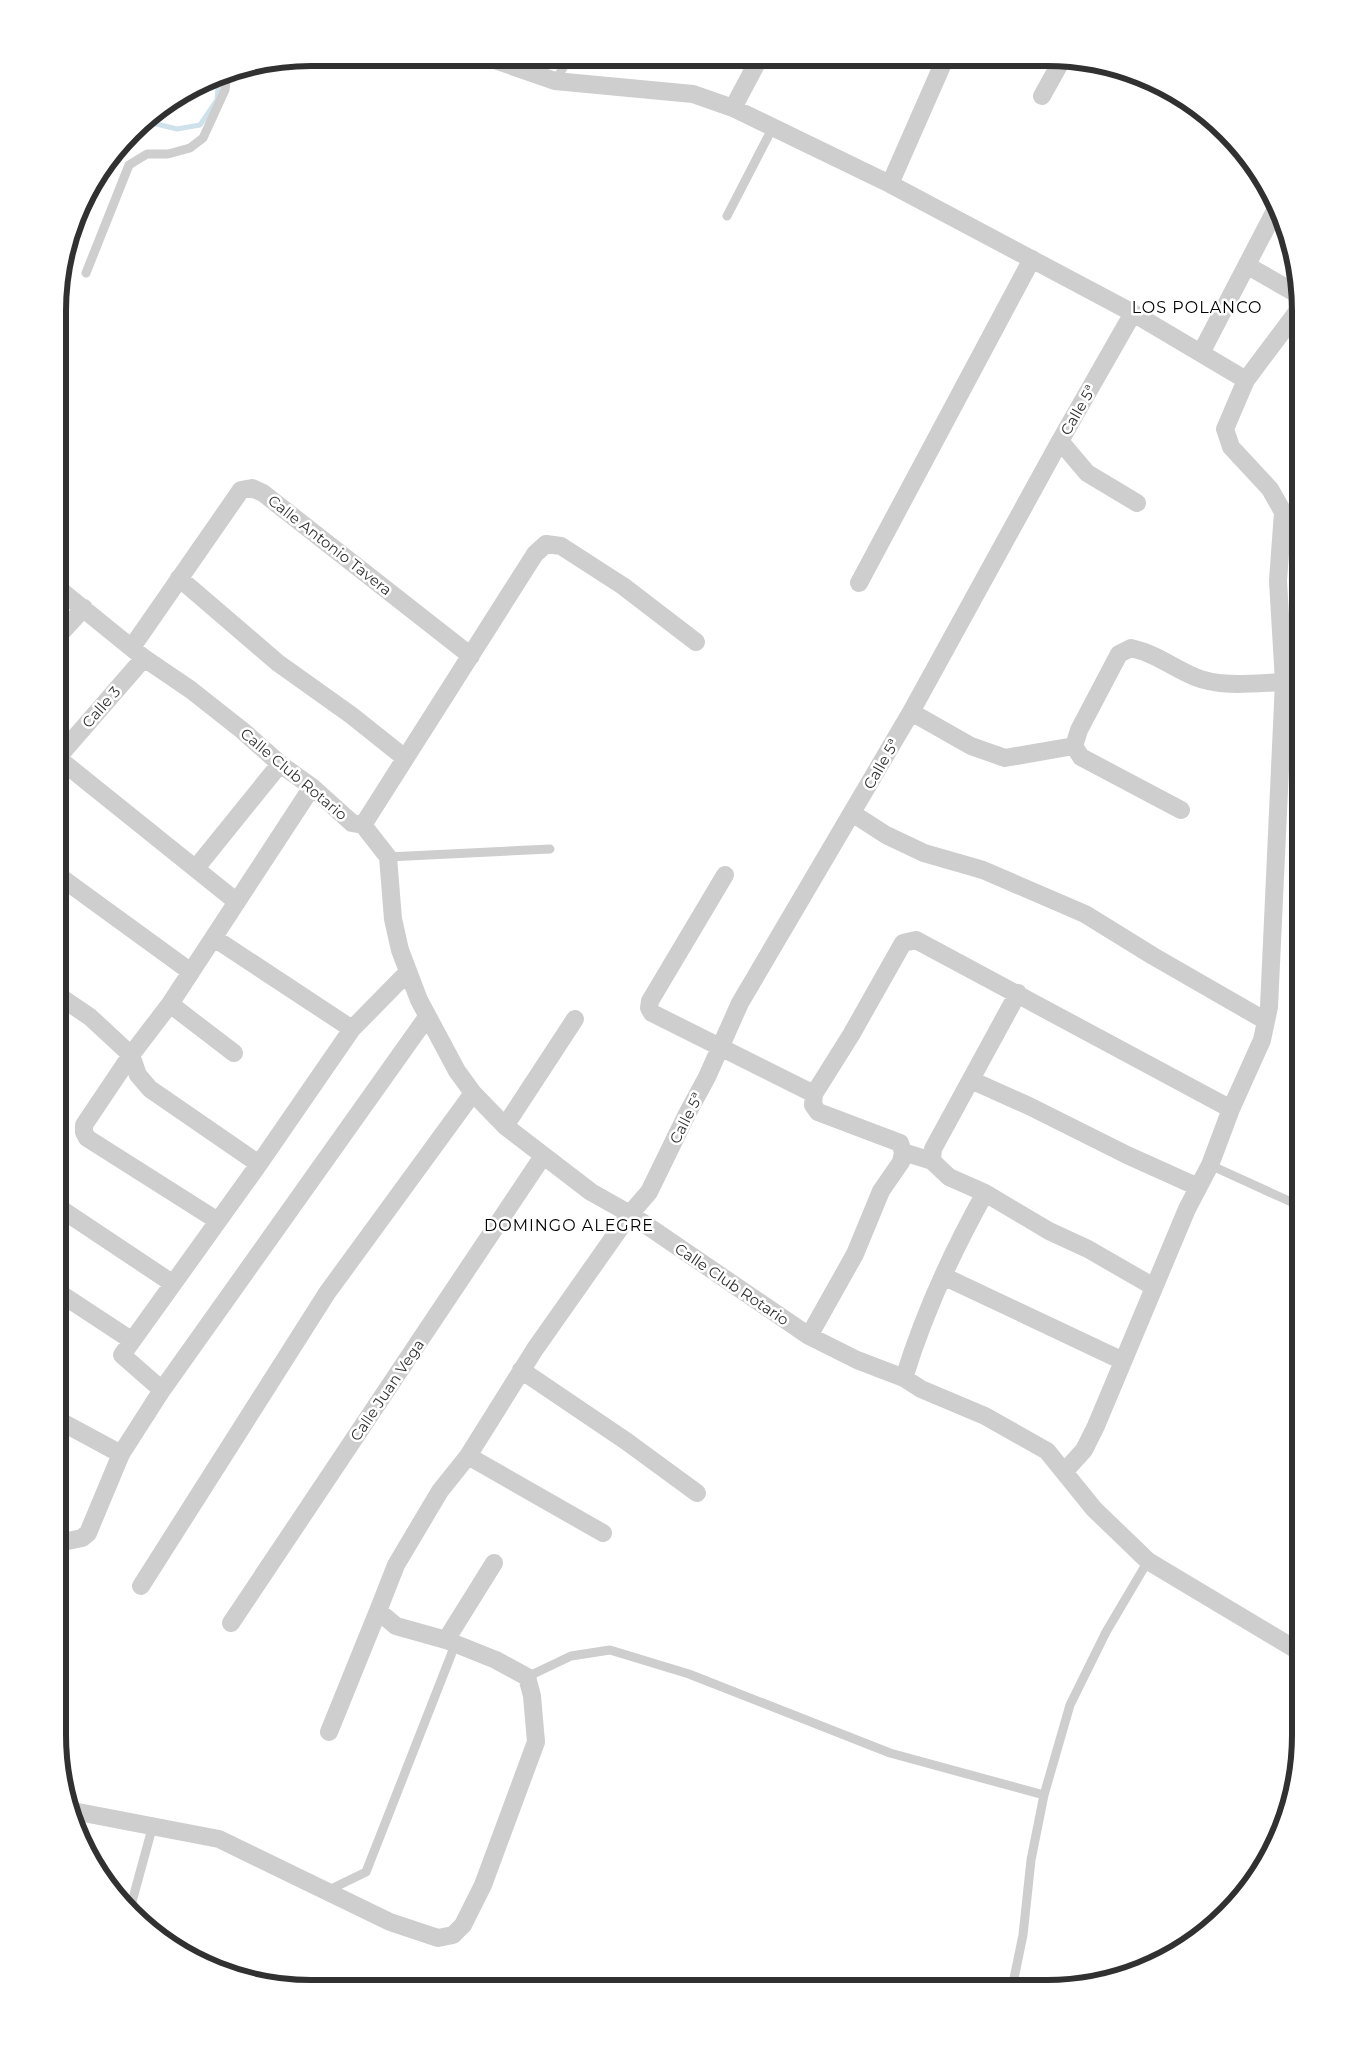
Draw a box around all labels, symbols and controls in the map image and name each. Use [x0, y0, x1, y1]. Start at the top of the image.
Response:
district label: LOS POLANCO [1132, 298, 1262, 317]
street label: Calle 5ª [1056, 382, 1100, 438]
street label: Calle Antonio Tavera [264, 491, 396, 599]
street label: Calle 3 [78, 682, 124, 732]
street label: Calle Club Rotario [237, 724, 351, 824]
street label: Calle 5ª [859, 736, 903, 792]
street label: Calle 5ª [665, 1089, 707, 1147]
district label: DOMINGO ALEGRE [484, 1216, 654, 1235]
street label: Calle Club Rotario [671, 1239, 793, 1329]
street label: Calle Juan Vega [346, 1335, 428, 1445]

